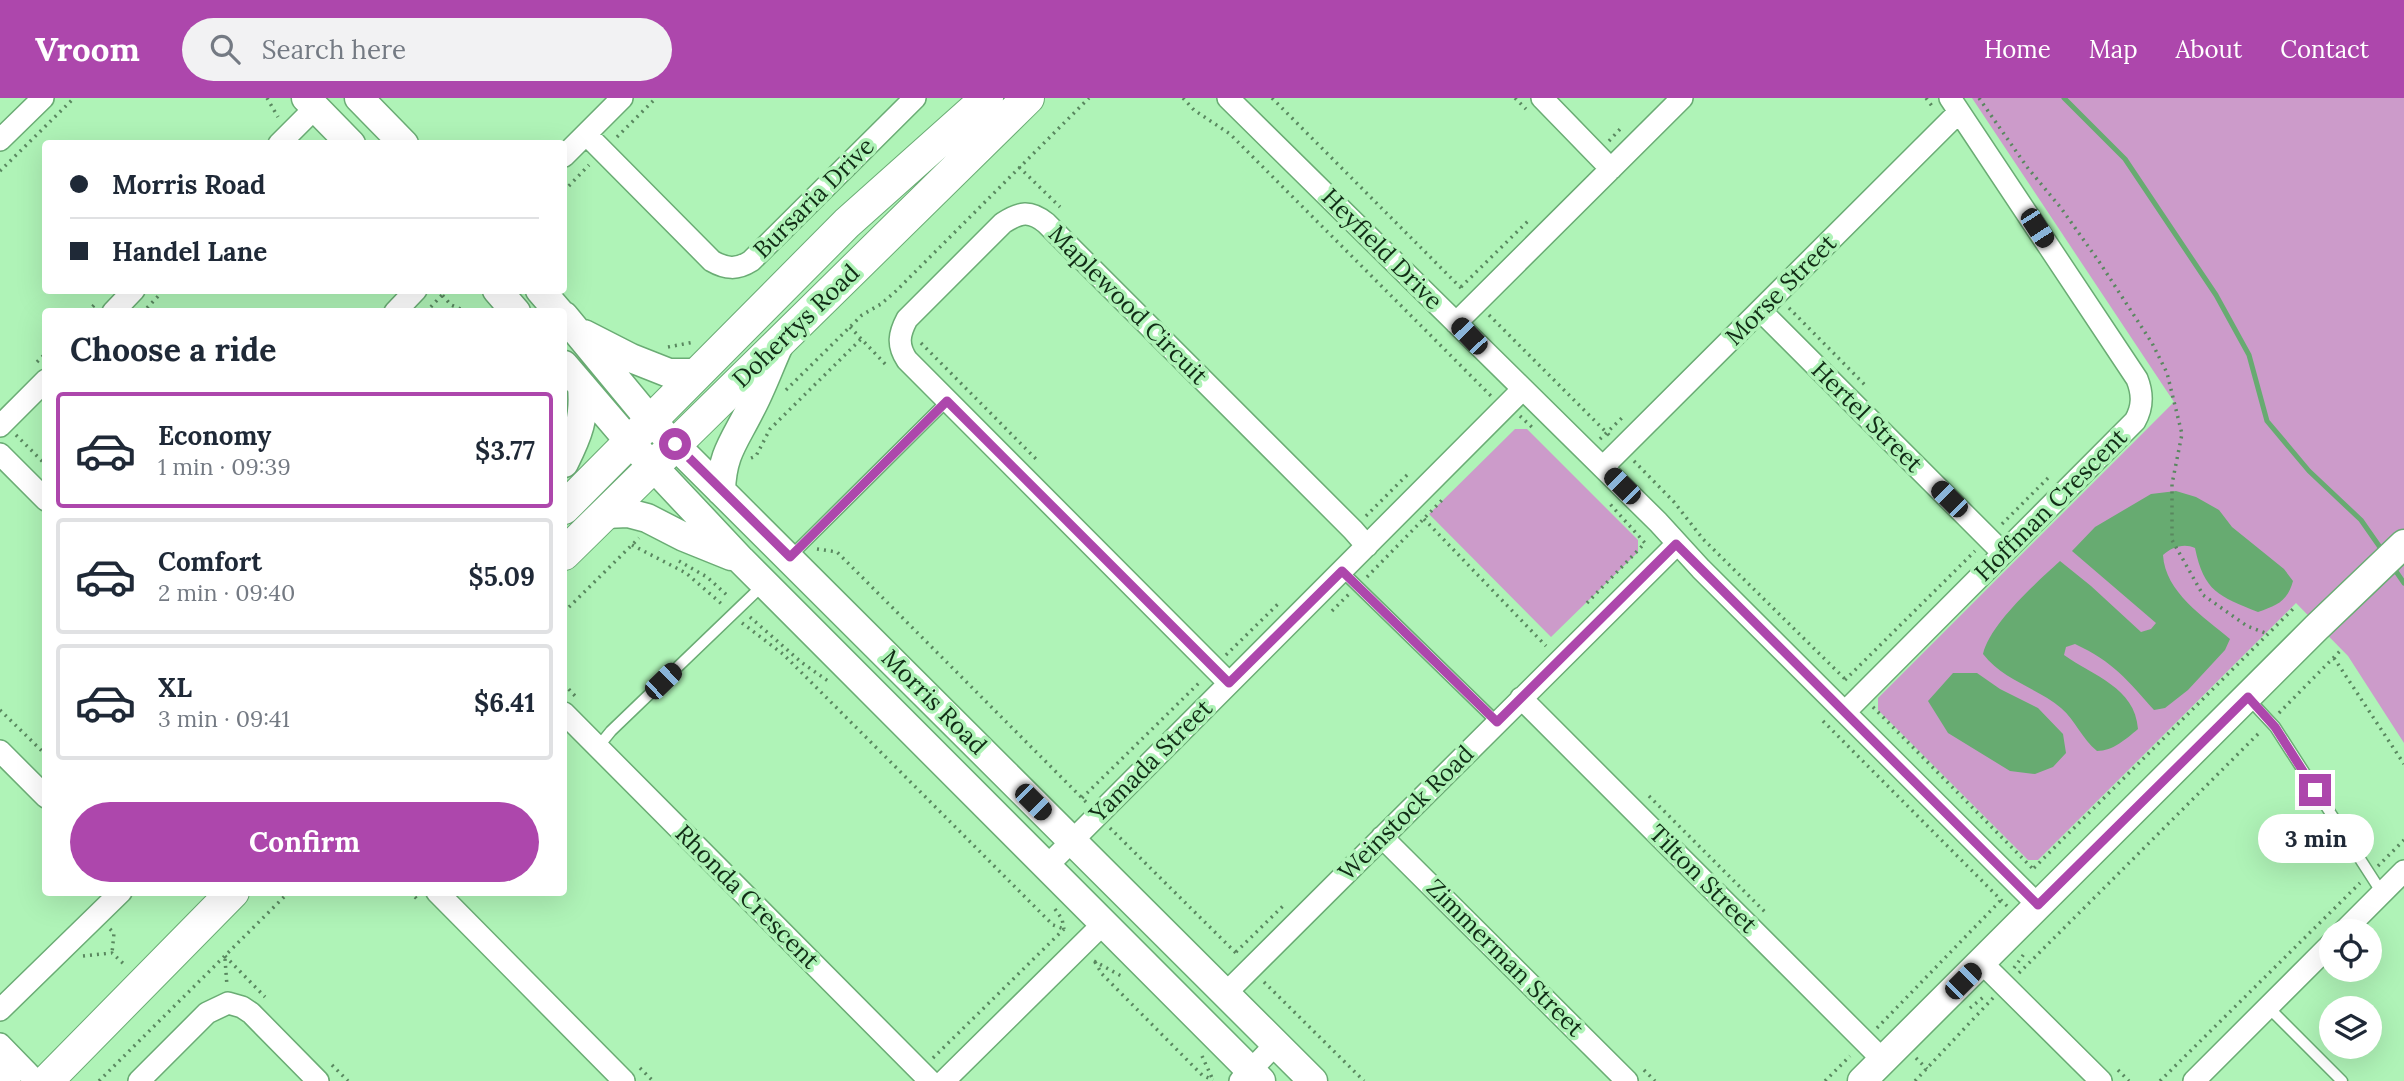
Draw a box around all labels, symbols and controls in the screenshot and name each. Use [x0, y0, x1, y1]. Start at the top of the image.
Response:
search box [182, 18, 672, 81]
text: Vroom [35, 28, 140, 70]
icon: search [206, 30, 244, 68]
text: Search here [262, 33, 406, 66]
text: Home [1984, 34, 2051, 65]
text: Map [2089, 34, 2138, 65]
text: About [2176, 34, 2242, 65]
text: Contact [2280, 34, 2369, 65]
street label: Bursaria Drive [747, 131, 881, 265]
text: Morris Road [112, 168, 266, 201]
street label: Heyfield Drive [1315, 181, 1450, 316]
car [2017, 205, 2058, 251]
street label: Maplewood Circuit [1042, 218, 1215, 391]
street label: Morse Street [1718, 227, 1843, 352]
text: Handel Lane [112, 235, 267, 268]
street label: Dohertys Road [726, 257, 866, 394]
car [1447, 314, 1492, 358]
text: Choose a ride [70, 329, 277, 370]
street label: Hertel Street [1805, 354, 1930, 479]
icon: car [74, 419, 137, 482]
text: Economy [158, 419, 271, 452]
street label: Hoffman Crescent [1968, 421, 2134, 588]
route start [659, 428, 691, 460]
text: $3.77 [475, 434, 535, 467]
text: 1 min · 09:39 [158, 452, 291, 481]
car [1600, 464, 1645, 508]
car [1927, 477, 1972, 521]
icon: car [74, 545, 137, 608]
text: Comfort [158, 545, 262, 578]
text: $5.09 [468, 560, 535, 593]
text: 2 min · 09:40 [158, 578, 295, 607]
street label: Morris Road [875, 642, 994, 761]
car [641, 659, 686, 703]
icon: car [74, 671, 137, 734]
text: XL [158, 671, 192, 704]
text: $6.41 [474, 686, 535, 719]
street label: Yamada Street [1082, 692, 1219, 829]
text: 3 min · 09:41 [158, 704, 290, 733]
street label: Weinstock Road [1331, 738, 1480, 887]
route end [2299, 774, 2331, 806]
car [1011, 780, 1056, 824]
button: Confirm [70, 802, 539, 882]
callout: 3 min [2257, 814, 2373, 864]
street label: Rhonda Crescent [669, 818, 827, 976]
street label: Tilton Street [1643, 818, 1765, 940]
text: 3 min [2285, 824, 2347, 853]
street label: Zimmerman Street [1420, 872, 1591, 1043]
map controls [2319, 919, 2382, 1059]
button: locate [2319, 919, 2382, 982]
car [1941, 959, 1986, 1003]
button: layers [2319, 996, 2382, 1059]

